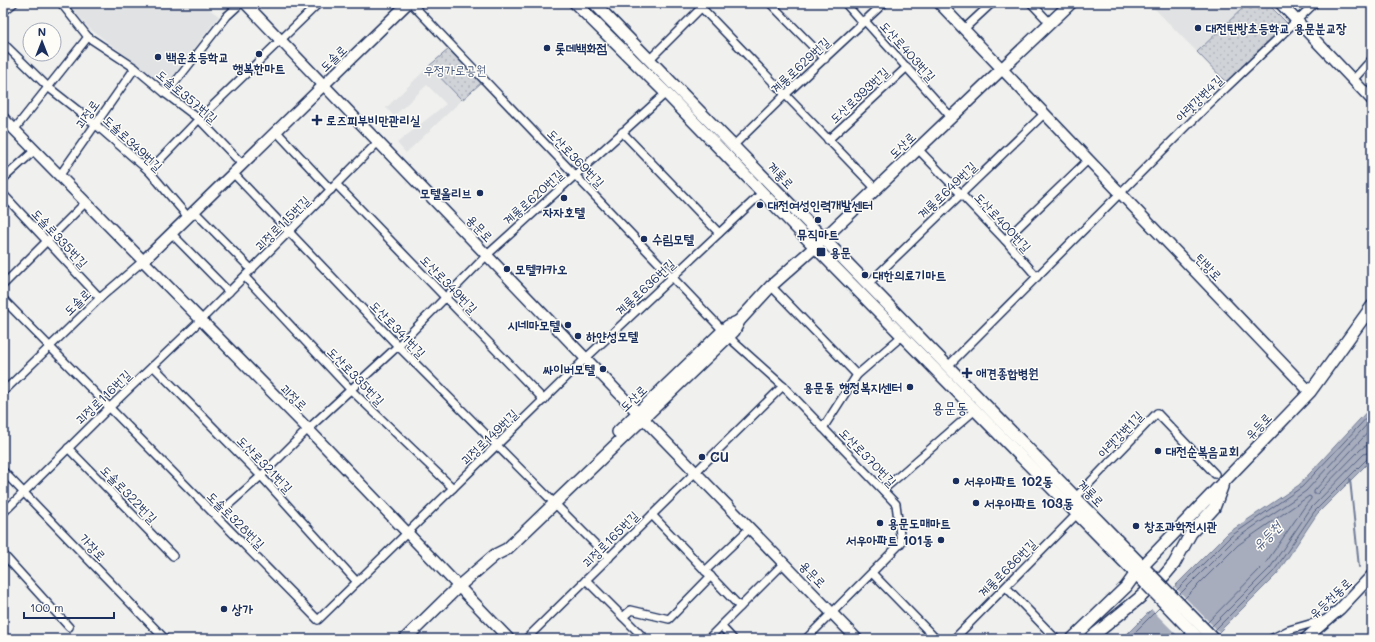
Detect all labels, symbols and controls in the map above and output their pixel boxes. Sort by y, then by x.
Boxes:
street label: 도산로403번길 [877,17,940,84]
place label: 대전탄방초등학교 용문분교장 [1205,19,1347,36]
north arrow [22,22,62,62]
marker: 대전탄방초등학교 용문분교장 [1193,23,1203,33]
text: N [38,24,46,39]
street label: 계룡로629번길 [766,33,833,96]
place label: 롯데백화점 [555,39,608,56]
street label: 도솔로 [315,41,350,75]
marker: 롯데백화점 [542,43,552,53]
place label: 백운초등학교 [166,48,229,65]
marker: 행복한마트 [254,49,264,59]
marker: 백운초등학교 [153,52,163,62]
place label: 행복한마트 [232,59,286,76]
park label: 우정가로공원 [424,61,486,78]
street label: 도산로393번길 [825,63,892,127]
street label: 도솔로357번길 [153,65,221,126]
street label: 아랫강변4길 [1171,71,1226,125]
street label: 괴정로 [71,96,103,131]
street label: 도솔로349번길 [100,111,167,175]
place label: 로즈피부비만관리실 [326,111,421,128]
marker: 로즈피부비만관리실 [311,114,323,126]
street label: 도산로369번길 [544,125,609,191]
street label: 도산로 [884,128,919,162]
street label: 계룡로 [764,157,798,192]
street label: 계룡로649번길 [914,157,980,222]
street label: 계룡로620번길 [499,165,566,228]
place label: 모텔올리브 [420,184,472,201]
marker: 모텔올리브 [475,188,485,198]
street label: 도산로400번길 [971,188,1035,255]
street label: 괴정로115번길 [250,191,313,254]
marker: 자자호텔 [559,193,569,203]
place label: 대전여성인력개발센터 [767,196,873,213]
marker: 대전여성인력개발센터 [755,200,765,210]
place label: 자자호텔 [542,203,585,220]
street label: 도솔로335번길 [29,204,92,271]
street label: 용문로 [463,210,497,245]
marker: 뮤직마트 [813,215,823,225]
place label: 뮤직마트 [797,225,839,242]
place label: 수림모텔 [652,230,694,247]
marker: 수림모텔 [639,234,649,244]
place label: 용문 [830,243,851,260]
marker: 용문 [815,246,827,258]
street label: 탄방로 [1192,249,1226,284]
street label: 도산로349번길 [417,251,482,317]
street label: 계룡로636번길 [611,255,678,319]
place label: 모텔카카오 [515,260,568,277]
marker: 모텔카카오 [502,264,512,274]
place label: 대한의료기마트 [872,266,947,283]
marker: 대한의료기마트 [860,270,870,280]
street label: 도솔로 [59,285,94,319]
street label: 도산로341번길 [367,296,430,361]
place label: 시네마모텔 [507,316,561,333]
marker: 시네마모텔 [563,320,573,330]
place label: 하얀성모텔 [586,327,639,344]
marker: 하얀성모텔 [573,331,583,341]
street label: 도산로335번길 [324,343,389,409]
place label: 싸이버모텔 [542,360,596,377]
marker: 싸이버모텔 [598,364,608,374]
place label: 애견종합병원 [976,364,1039,381]
street label: 괴정로116번길 [71,366,134,428]
marker: 애견종합병원 [961,367,973,379]
place label: 용문동 행정복지센터 [803,378,902,395]
street label: 괴정로 [277,380,311,414]
street label: 도산로 [615,381,650,415]
marker: 용문동 행정복지센터 [905,382,915,392]
district label: 용문동 [932,397,968,417]
street label: 괴정로149번길 [456,405,521,468]
street label: 아랫강변1길 [1093,407,1146,460]
street label: 유등로 [1241,408,1275,443]
street label: 도산로370번길 [836,424,901,490]
street label: 도산로321번길 [234,431,297,496]
place label: 대전순복음교회 [1165,442,1239,459]
marker: 대전순복음교회 [1153,446,1163,456]
place label: CU [710,448,729,465]
marker: CU [697,452,707,462]
street label: 도솔로322번길 [97,461,161,526]
place label: 서우아파트 102동 [964,472,1053,489]
street label: 계룡로 [1074,475,1108,510]
marker: 서우아파트 102동 [951,476,961,486]
street label: 도솔로328번길 [204,487,269,552]
place label: 서우아파트 103동 [984,494,1074,511]
marker: 서우아파트 103동 [971,498,981,508]
street label: 괴정로165번길 [578,507,642,571]
place label: 용문도매마트 [888,514,951,531]
water label: 유등천 [1248,516,1287,554]
place label: 창조과학전시관 [1144,517,1218,534]
marker: 용문도매마트 [875,518,885,528]
marker: 창조과학전시관 [1131,521,1141,531]
street label: 가장로 [76,529,110,564]
place label: 서우아파트 101동 [846,531,934,548]
marker: 서우아파트 101동 [936,535,946,545]
street label: 계룡로686번길 [974,535,1039,600]
street label: 용문로 [796,556,830,591]
street label: 유등천동로 [1305,574,1355,622]
scale bar [24,594,114,620]
text: 100 m [30,599,64,615]
place label: 상가 [231,600,253,617]
marker: 상가 [219,604,229,614]

